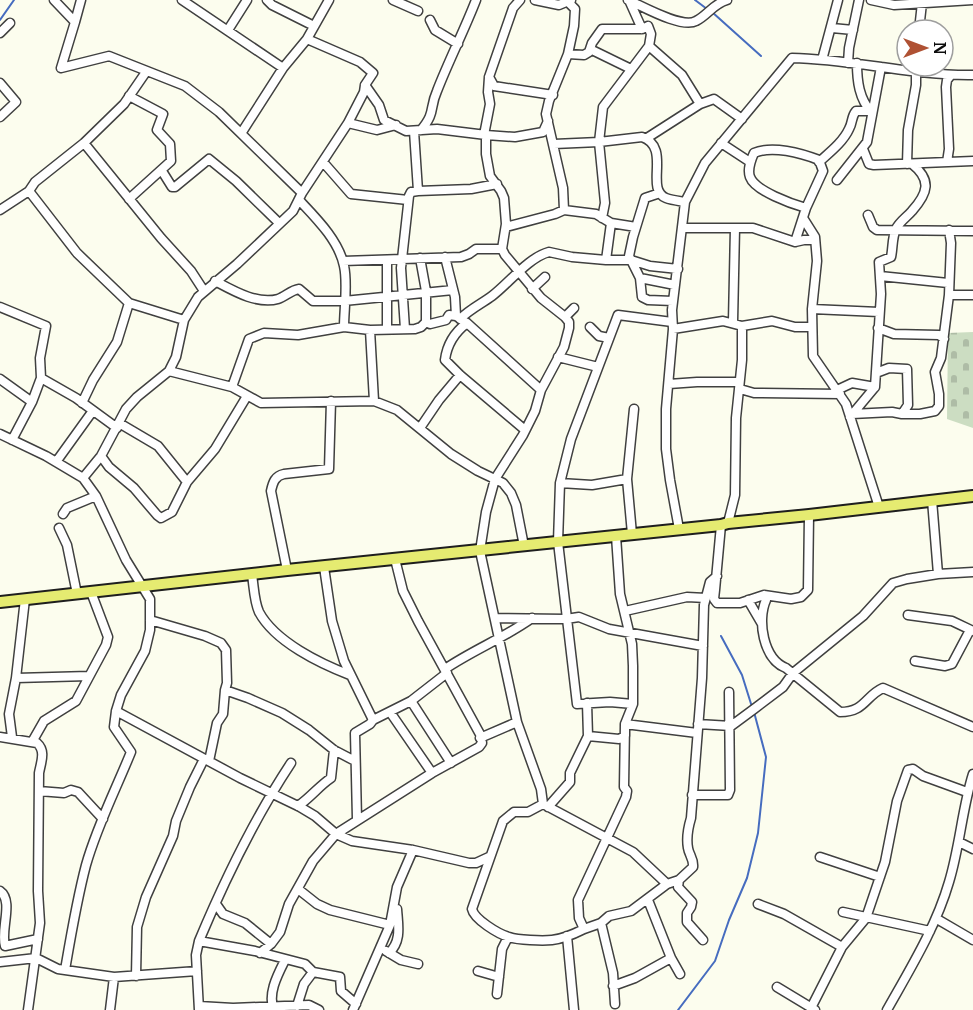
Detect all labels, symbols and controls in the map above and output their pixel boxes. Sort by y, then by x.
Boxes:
north arrow [895,18,955,78]
text: N [930,42,950,55]

